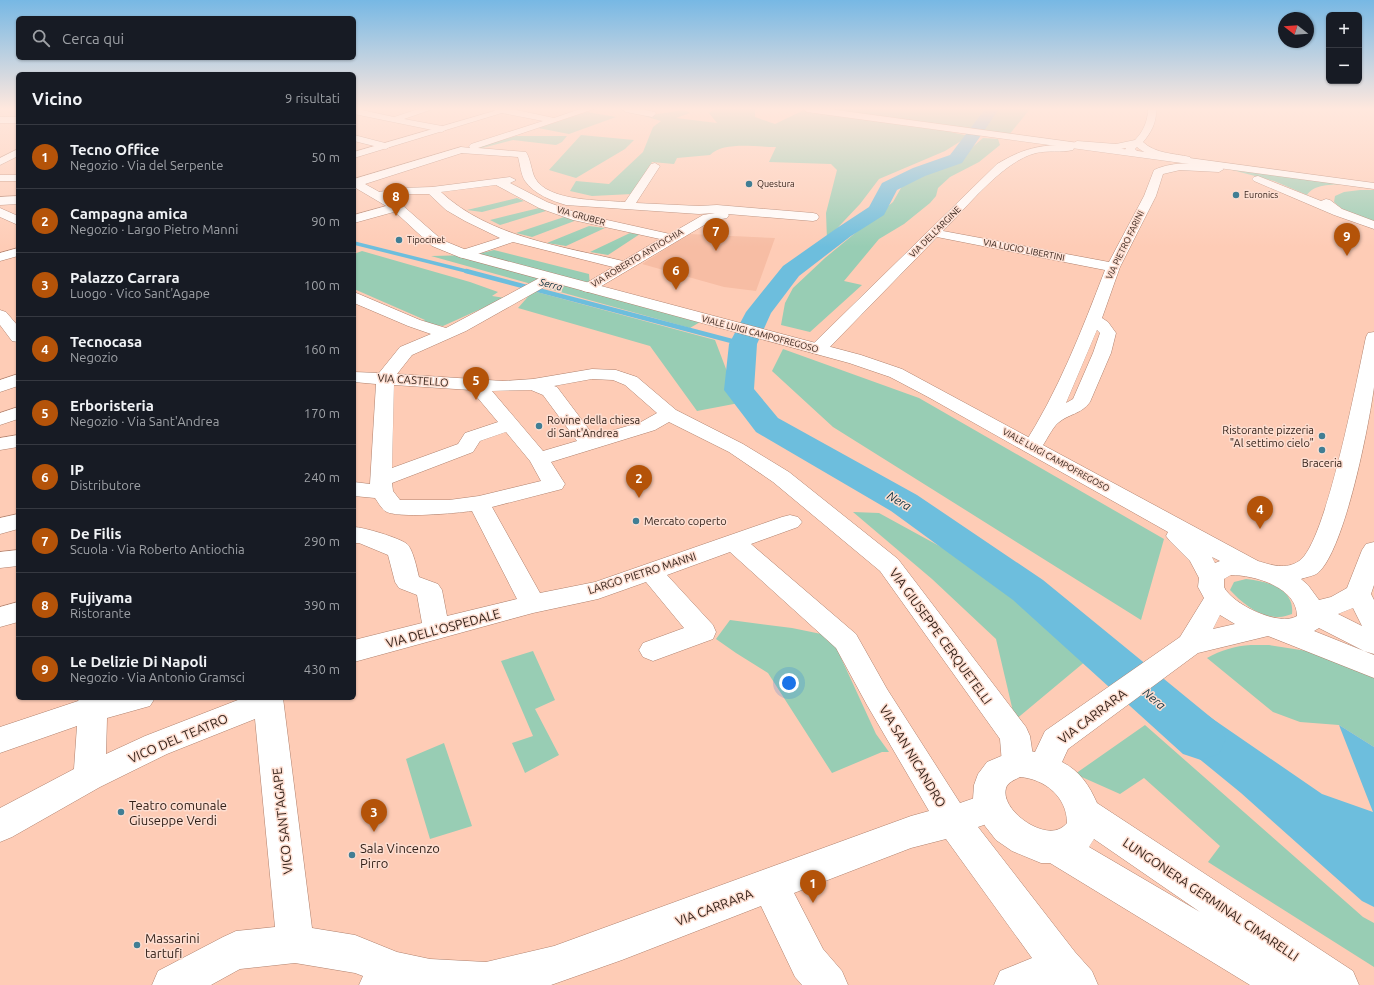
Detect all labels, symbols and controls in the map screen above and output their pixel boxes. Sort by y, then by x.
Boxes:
north arrow [1278,12,1314,48]
map controls [1326,12,1362,84]
button: + [1326,12,1362,48]
search box [16,16,356,60]
icon: search [30,27,52,49]
text: Cerca qui [62,30,124,47]
button: − [1326,48,1362,84]
text: Vicino [32,89,82,108]
text: 9 risultati [285,91,340,105]
text: Tecno Office [70,141,159,158]
text: 1 [41,150,49,164]
text: 50 m [311,150,340,164]
text: Negozio · Via del Serpente [70,158,223,172]
marker: Questura [744,179,754,189]
place label: Questura [757,179,795,189]
pin: 8 [383,183,409,216]
marker: Euronics [1231,190,1241,200]
place label: Euronics [1244,190,1278,200]
street label: VIA GRUBER [556,204,607,228]
street label: VIA DELL'ARGINE [907,204,963,260]
text: Campagna amica [70,205,188,222]
street label: VIA PIETRO FARINI [1104,209,1146,281]
text: 2 [41,214,49,228]
text: 90 m [311,214,340,228]
pin: 7 [703,218,729,251]
text: Negozio · Largo Pietro Manni [70,222,238,236]
pin: 9 [1334,223,1360,256]
street label: VIA ROBERTO ANTIOCHIA [589,227,685,289]
marker: Tipocinet [394,235,404,245]
place label: Tipocinet [407,235,445,245]
street label: VIA LUCIO LIBERTINI [982,237,1066,263]
pin: 6 [663,257,689,290]
text: Palazzo Carrara [70,269,180,286]
water label: Serra [537,276,564,293]
text: 3 [41,278,49,292]
text: 100 m [304,278,340,292]
text: Luogo · Vico Sant'Agape [70,286,210,300]
street label: VIALE LUIGI CAMPOFREGOSO [700,314,820,354]
text: Tecnocasa [70,333,142,350]
text: 4 [41,342,49,356]
text: 160 m [304,342,340,356]
text: Negozio [70,350,118,364]
pin: 5 [463,367,489,400]
street label: VIA CASTELLO [377,372,449,388]
text: Erboristeria [70,397,154,414]
text: 5 [41,406,49,420]
text: 170 m [304,406,340,420]
text: Negozio · Via Sant'Andrea [70,414,219,428]
place label: Rovine della chiesa di Sant'Andrea [547,414,640,439]
marker: Rovine della chiesa di Sant'Andrea [534,421,544,431]
place label: Ristorante pizzeria "Al settimo cielo" [1222,424,1314,449]
street label: VIALE LUIGI CAMPOFREGOSO [1001,426,1111,494]
marker: Ristorante pizzeria "Al settimo cielo" [1317,431,1327,441]
marker: Braceria [1317,445,1327,455]
place label: Braceria [1302,457,1342,469]
text: IP [70,461,84,478]
pin: 2 [626,465,652,498]
text: 6 [41,470,49,484]
text: 240 m [304,470,340,484]
text: Distributore [70,478,141,492]
water label: Nera [885,488,914,513]
pin: 4 [1247,496,1273,529]
place label: Mercato coperto [644,515,727,527]
marker: Mercato coperto [631,516,641,526]
text: De Filis [70,525,122,542]
text: 7 [41,534,49,548]
text: 290 m [304,534,340,548]
text: Scuola · Via Roberto Antiochia [70,542,245,556]
street label: LARGO PIETRO MANNI [586,550,698,596]
street label: VIA GIUSEPPE CERQUETELLI [886,565,995,707]
text: Fujiyama [70,589,132,606]
text: 8 [41,598,49,612]
text: 390 m [304,598,340,612]
text: Ristorante [70,606,131,620]
street label: VIA DELL'OSPEDALE [384,606,502,650]
text: Le Delizie Di Napoli [70,653,207,670]
text: 9 [41,662,49,676]
text: 430 m [304,662,340,676]
text: Negozio · Via Antonio Gramsci [70,670,245,684]
your location [779,673,799,693]
water label: Nera [1141,685,1169,712]
street label: VIA CARRARA [1055,686,1129,746]
street label: VIA SAN NICANDRO [877,702,949,810]
street label: VICO DEL TEATRO [126,711,230,765]
street label: VICO SANT'AGAPE [269,767,295,875]
place label: Teatro comunale Giuseppe Verdi [129,798,227,827]
pin: 3 [361,799,387,832]
marker: Teatro comunale Giuseppe Verdi [116,807,126,817]
street label: LUNGONERA GERMINAL CIMARELLI [1121,835,1301,963]
place label: Sala Vincenzo Pirro [360,841,440,870]
marker: Sala Vincenzo Pirro [347,850,357,860]
pin: 1 [800,870,826,903]
street label: VIA CARRARA [673,886,755,928]
place label: Massarini tartufi [145,931,200,960]
marker: Massarini tartufi [132,940,142,950]

